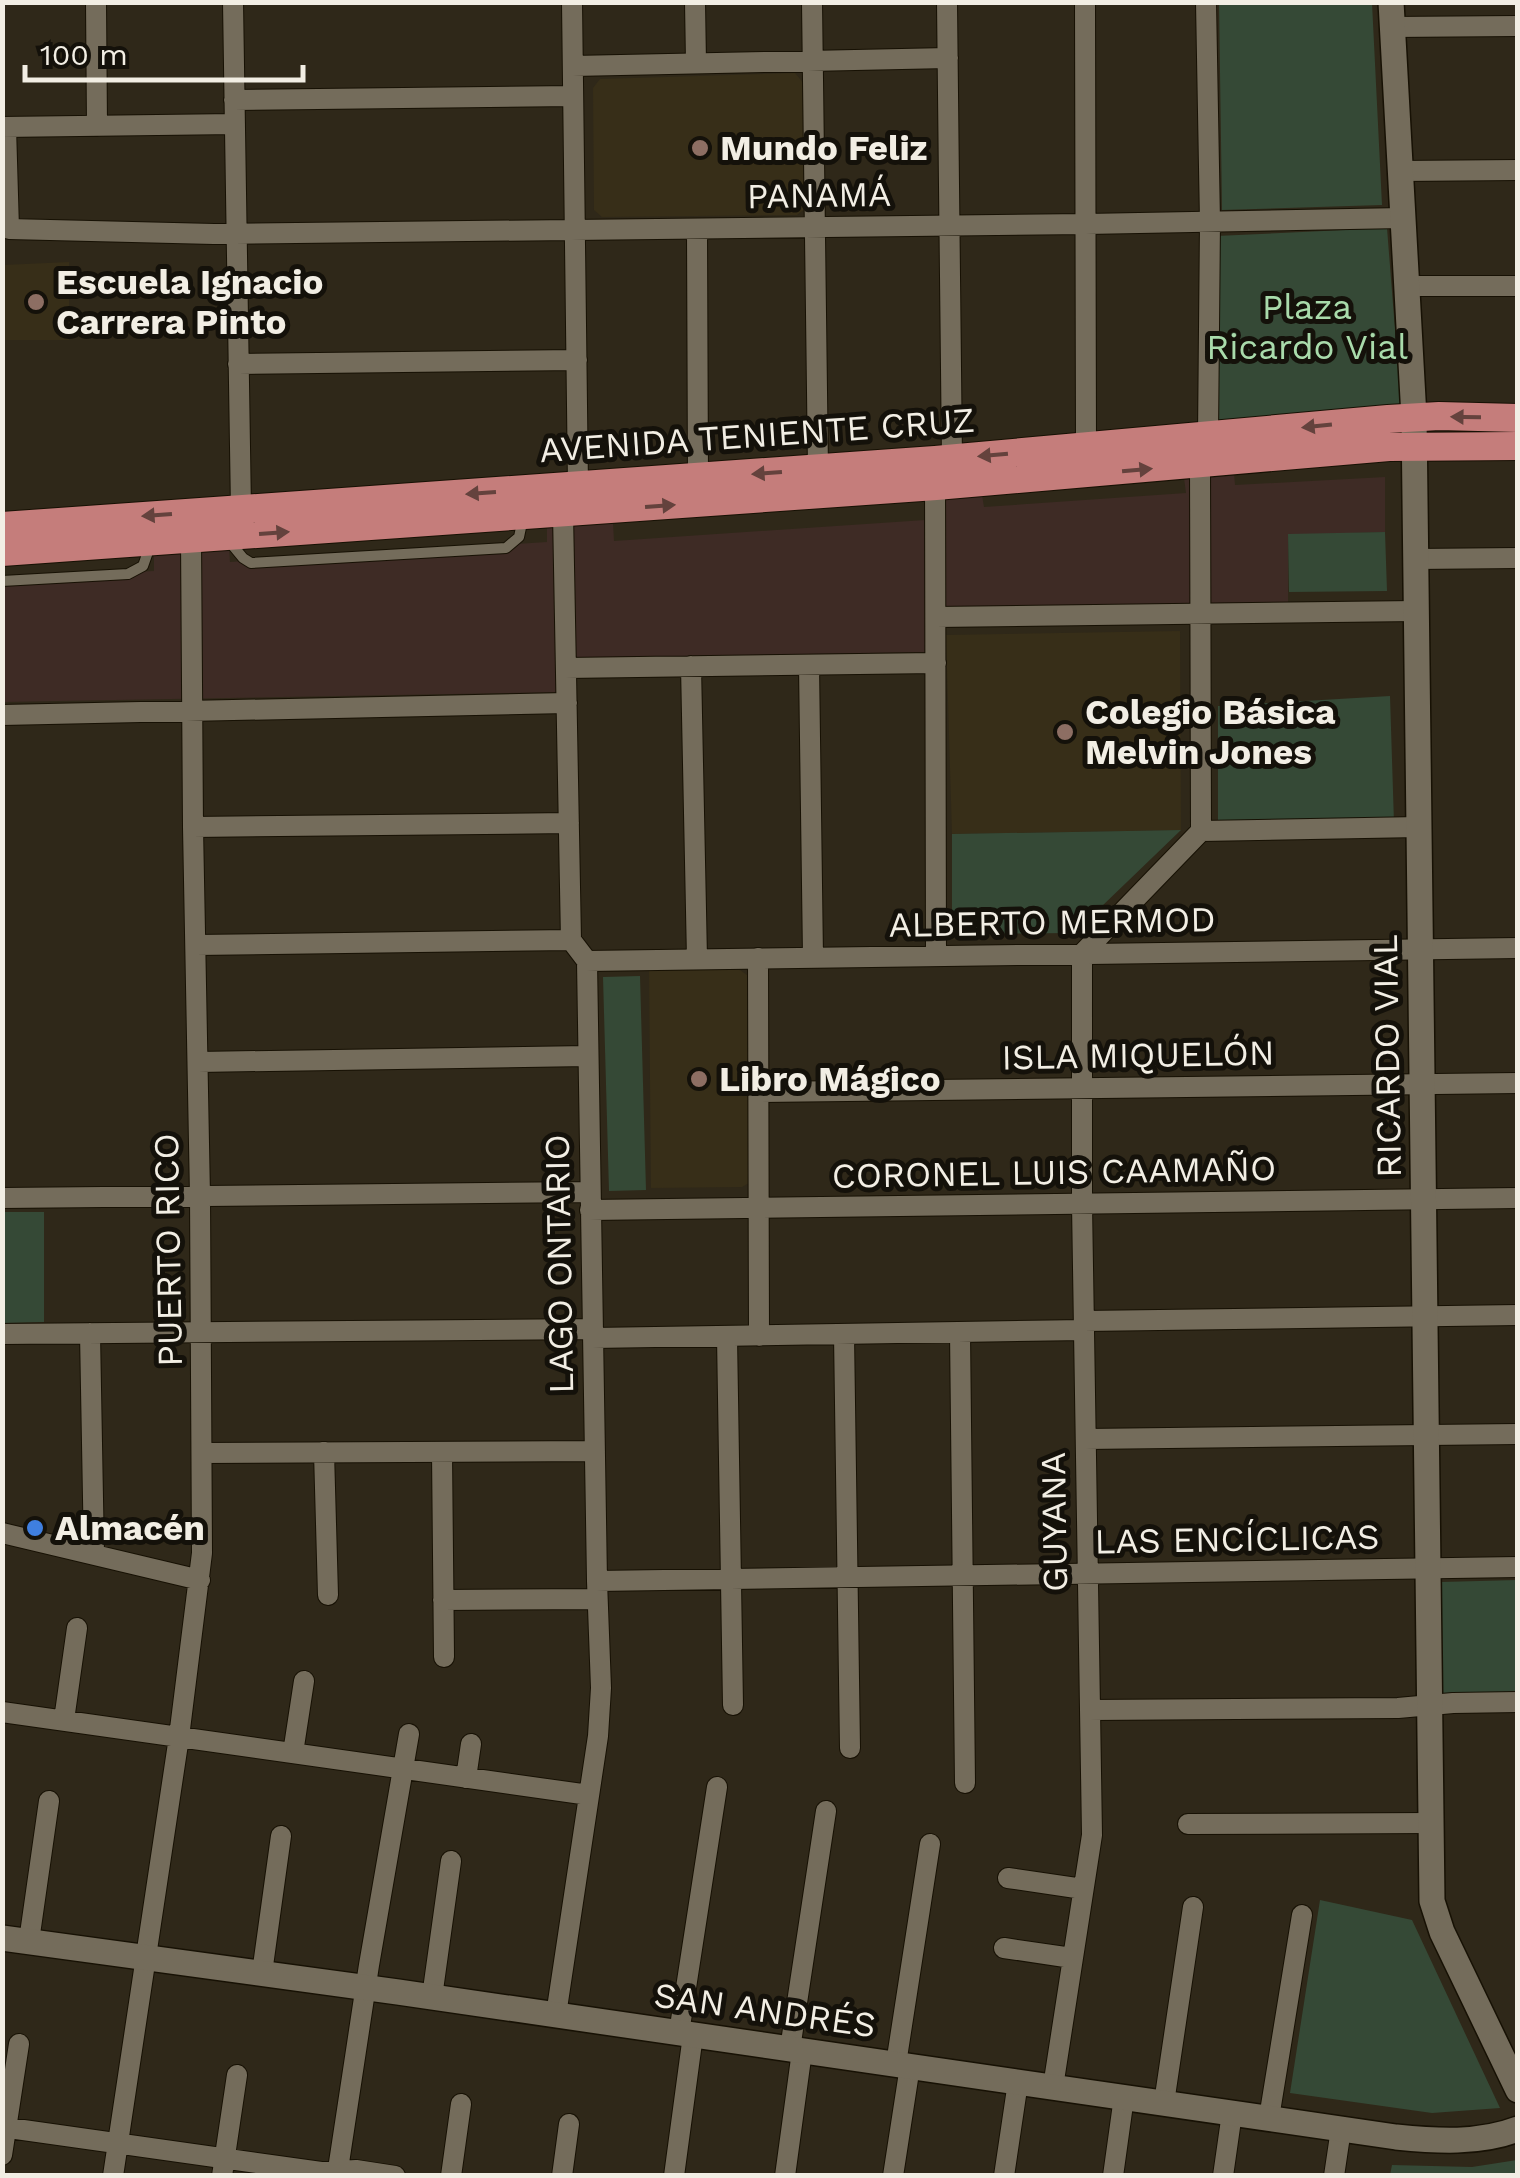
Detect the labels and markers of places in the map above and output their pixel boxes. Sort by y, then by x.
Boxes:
place label: Mundo Feliz [720,127,928,169]
marker: Mundo Feliz [689,137,711,159]
place label: Escuela Ignacio Carrera Pinto [56,261,324,343]
marker: Escuela Ignacio Carrera Pinto [25,291,47,313]
place label: Colegio Básica Melvin Jones [1085,691,1336,773]
marker: Colegio Básica Melvin Jones [1054,721,1076,743]
place label: Libro Mágico [719,1058,941,1100]
marker: Libro Mágico [688,1068,710,1090]
place label: Almacén [55,1507,205,1549]
marker: Almacén [24,1517,46,1539]

